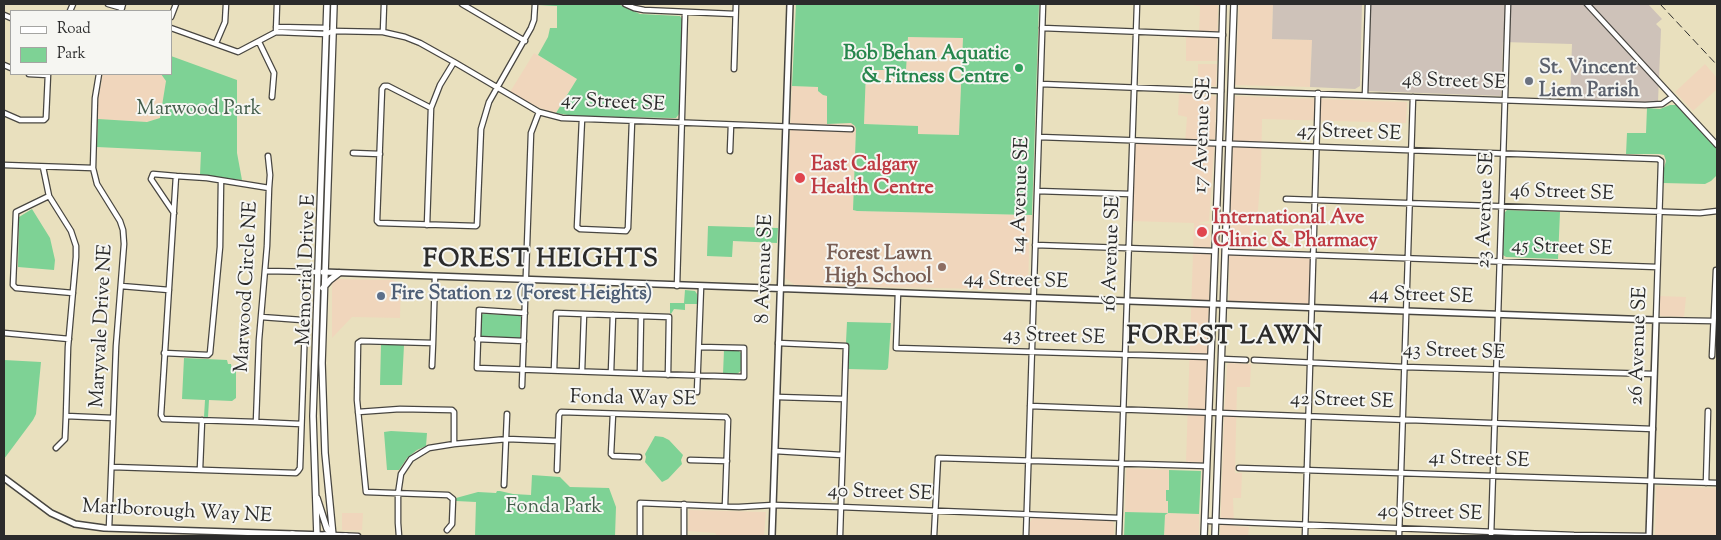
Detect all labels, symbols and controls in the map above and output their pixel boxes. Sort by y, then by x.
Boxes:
legend [10,10,172,75]
text: Road [57,19,91,40]
text: Park [57,44,86,65]
place label: Bob Behan Aquatic & Fitness Centre [843,44,1009,91]
place label: St. Vincent Liem Parish [1539,58,1639,105]
marker: Bob Behan Aquatic & Fitness Centre [1013,62,1025,74]
street label: 48 Street SE [1401,69,1507,97]
marker: St. Vincent Liem Parish [1523,75,1535,87]
street label: 17 Avenue SE [1190,77,1218,193]
street label: 47 Street SE [560,89,666,119]
park label: Marwood Park [137,99,261,123]
street label: 47 Street SE [1296,120,1402,148]
street label: 14 Avenue SE [1008,137,1036,253]
street label: 23 Avenue SE [1473,151,1501,269]
place label: East Calgary Health Centre [811,155,934,202]
marker: East Calgary Health Centre [793,171,807,185]
street label: 46 Street SE [1510,180,1614,208]
street label: Memorial Drive E [293,194,323,346]
street label: 16 Avenue SE [1099,196,1127,312]
street label: Marwood Circle NE [232,201,264,373]
place label: International Ave Clinic & Pharmacy [1213,208,1378,255]
street label: 8 Avenue SE [752,214,780,324]
marker: International Ave Clinic & Pharmacy [1195,225,1209,239]
street label: 45 Street SE [1511,235,1613,263]
street label: Maryvale Drive NE [87,244,119,408]
place label: Forest Lawn High School [825,244,932,291]
district label: FOREST HEIGHTS [421,247,661,277]
marker: Forest Lawn High School [936,261,948,273]
street label: 44 Street SE [963,268,1069,296]
street label: 44 Street SE [1368,283,1474,311]
place label: Fire Station 12 (Forest Heights) [391,284,652,308]
street label: 26 Avenue SE [1626,286,1654,406]
marker: Fire Station 12 (Forest Heights) [375,290,387,302]
street label: 43 Street SE [1002,324,1106,352]
district label: FOREST LAWN [1125,324,1325,354]
street label: 43 Street SE [1402,339,1506,367]
street label: Fonda Way SE [570,387,696,413]
street label: 42 Street SE [1290,388,1394,416]
street label: 41 Street SE [1428,447,1530,475]
street label: 40 Street SE [827,480,933,508]
street label: Marlborough Way NE [81,496,273,530]
park label: Fonda Park [506,497,602,521]
street label: 40 Street SE [1377,500,1483,528]

